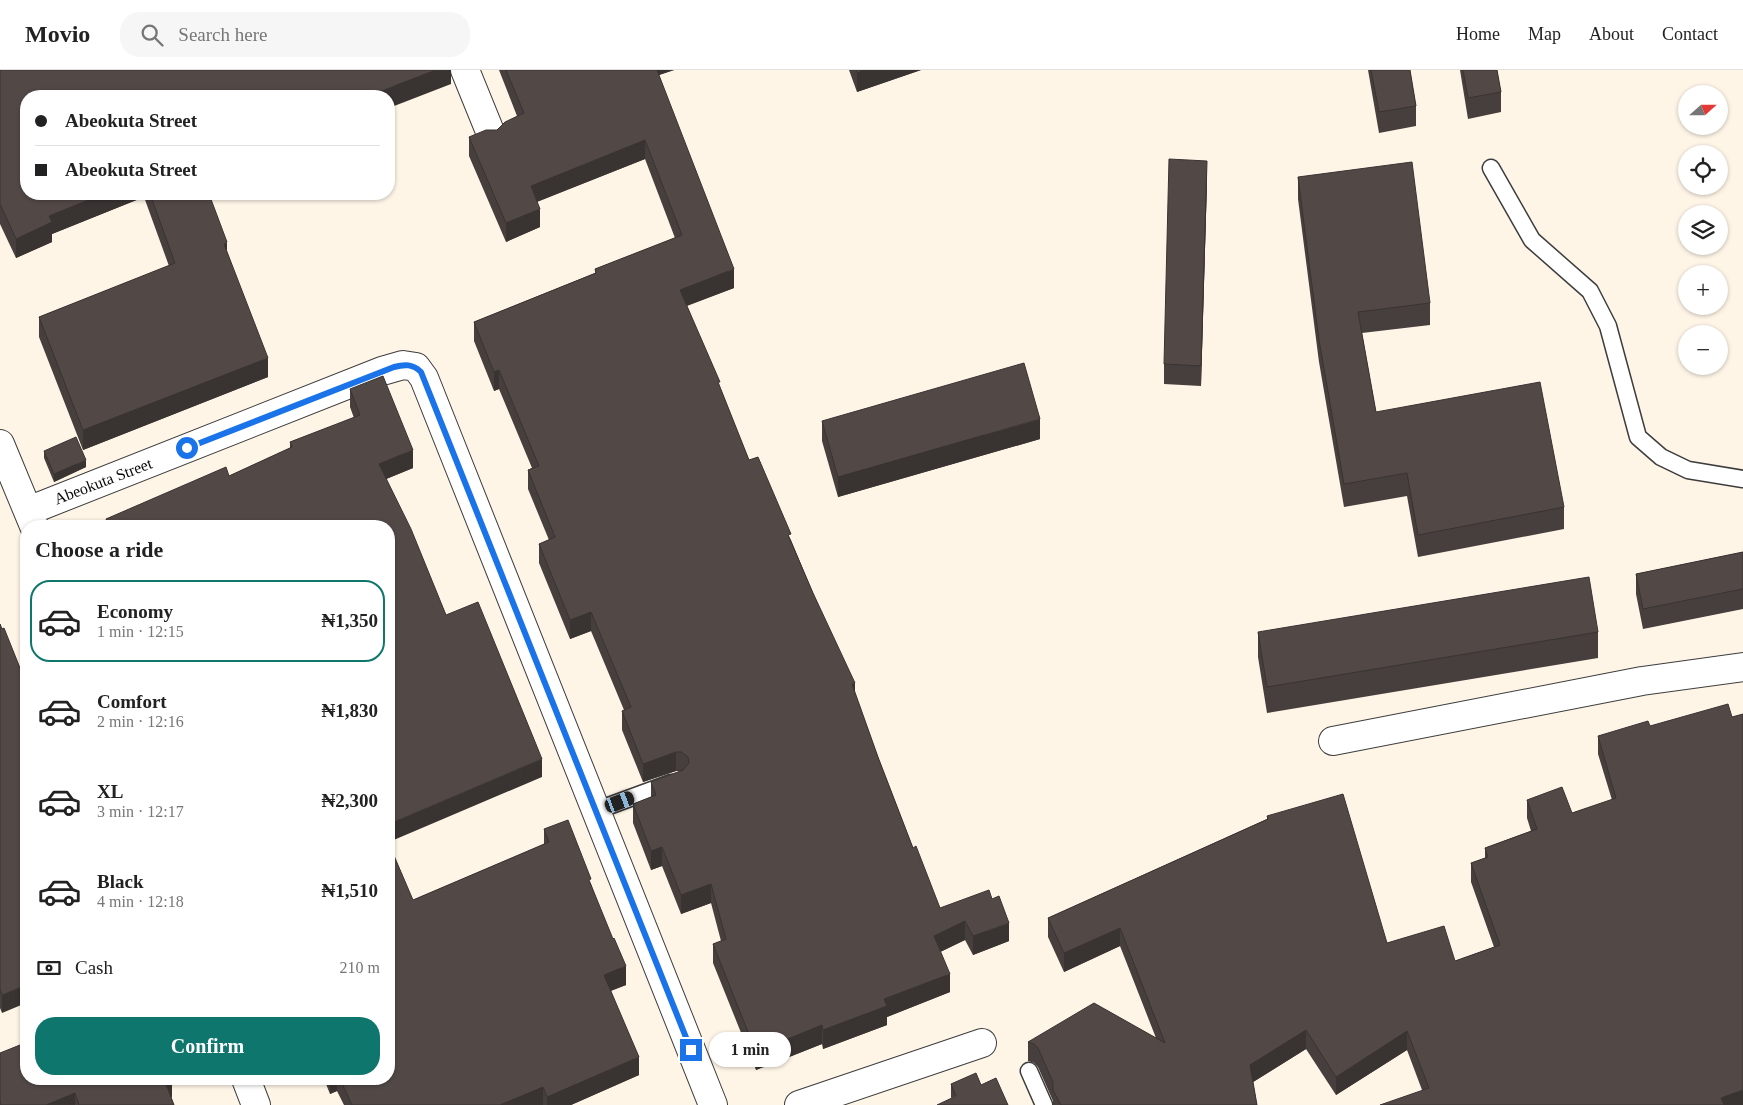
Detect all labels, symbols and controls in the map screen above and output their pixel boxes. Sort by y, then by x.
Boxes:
search box [120,12,470,57]
text: Movio [25,21,90,47]
icon: search [138,21,166,49]
text: Search here [178,24,267,45]
text: Home [1456,24,1500,44]
text: Map [1528,24,1561,44]
text: About [1589,24,1634,44]
text: Contact [1662,24,1718,44]
north arrow [1678,85,1728,135]
map controls [1678,85,1728,375]
text: Abeokuta Street [65,110,197,131]
button: locate [1678,145,1728,195]
text: Abeokuta Street [65,159,197,180]
button: layers [1678,205,1728,255]
button: + [1678,265,1728,315]
button: − [1678,325,1728,375]
route start [176,437,198,459]
street label: Abeokuta Street [52,454,155,507]
text: Choose a ride [35,537,163,562]
icon: car [37,599,82,644]
text: Economy [97,601,173,622]
text: ₦1,350 [322,610,378,631]
text: 1 min · 12:15 [97,623,184,640]
icon: car [37,689,82,734]
text: Comfort [97,691,167,712]
text: ₦1,830 [322,700,378,721]
text: 2 min · 12:16 [97,713,184,730]
icon: car [37,779,82,824]
text: XL [97,781,123,802]
text: ₦2,300 [322,790,378,811]
car [603,790,636,814]
text: 3 min · 12:17 [97,803,184,820]
icon: car [37,869,82,914]
text: Black [97,871,143,892]
text: ₦1,510 [322,880,378,901]
text: 4 min · 12:18 [97,893,184,910]
icon: cash [35,954,63,982]
text: Cash [75,957,113,978]
text: 210 m [340,959,380,976]
button: Confirm [35,1017,380,1075]
callout: 1 min [708,1032,791,1068]
route end [680,1039,702,1061]
text: 1 min [731,1041,769,1058]

